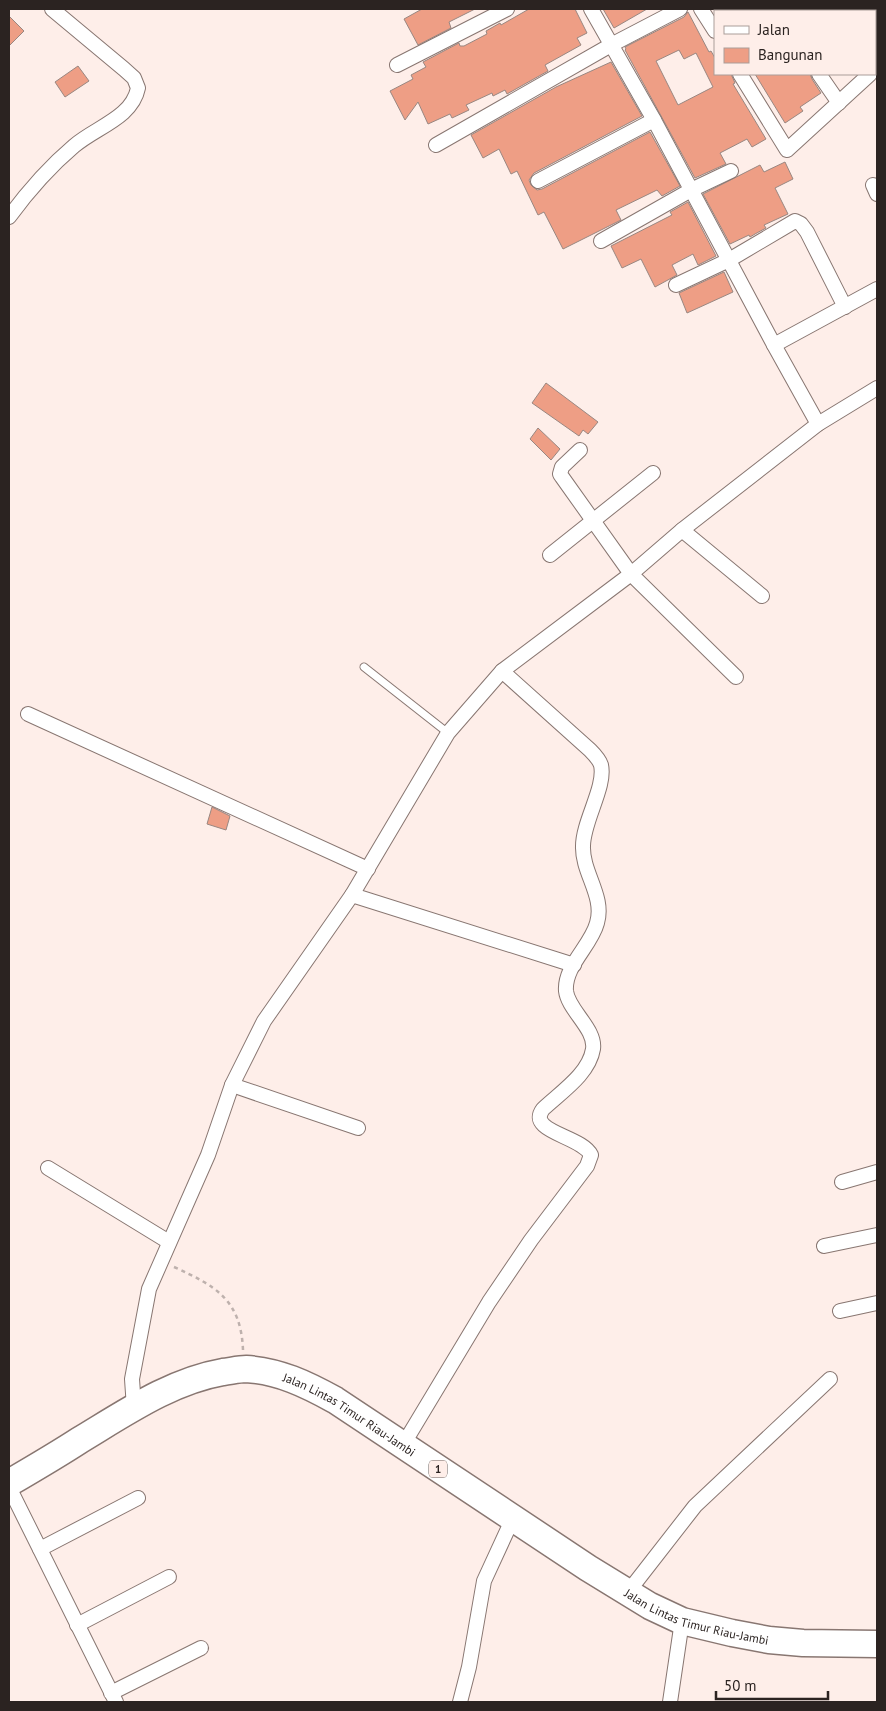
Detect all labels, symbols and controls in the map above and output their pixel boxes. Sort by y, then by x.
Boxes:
legend [714,10,876,75]
text: Jalan [757,20,790,39]
text: Bangunan [758,45,822,64]
street label: Jalan Lintas Timur Riau-Jambi [280,1369,419,1459]
road number: 1 [429,1460,447,1478]
street label: Jalan Lintas Timur Riau-Jambi [621,1584,770,1647]
scale bar [716,1668,828,1700]
text: 50 m [724,1676,757,1695]

